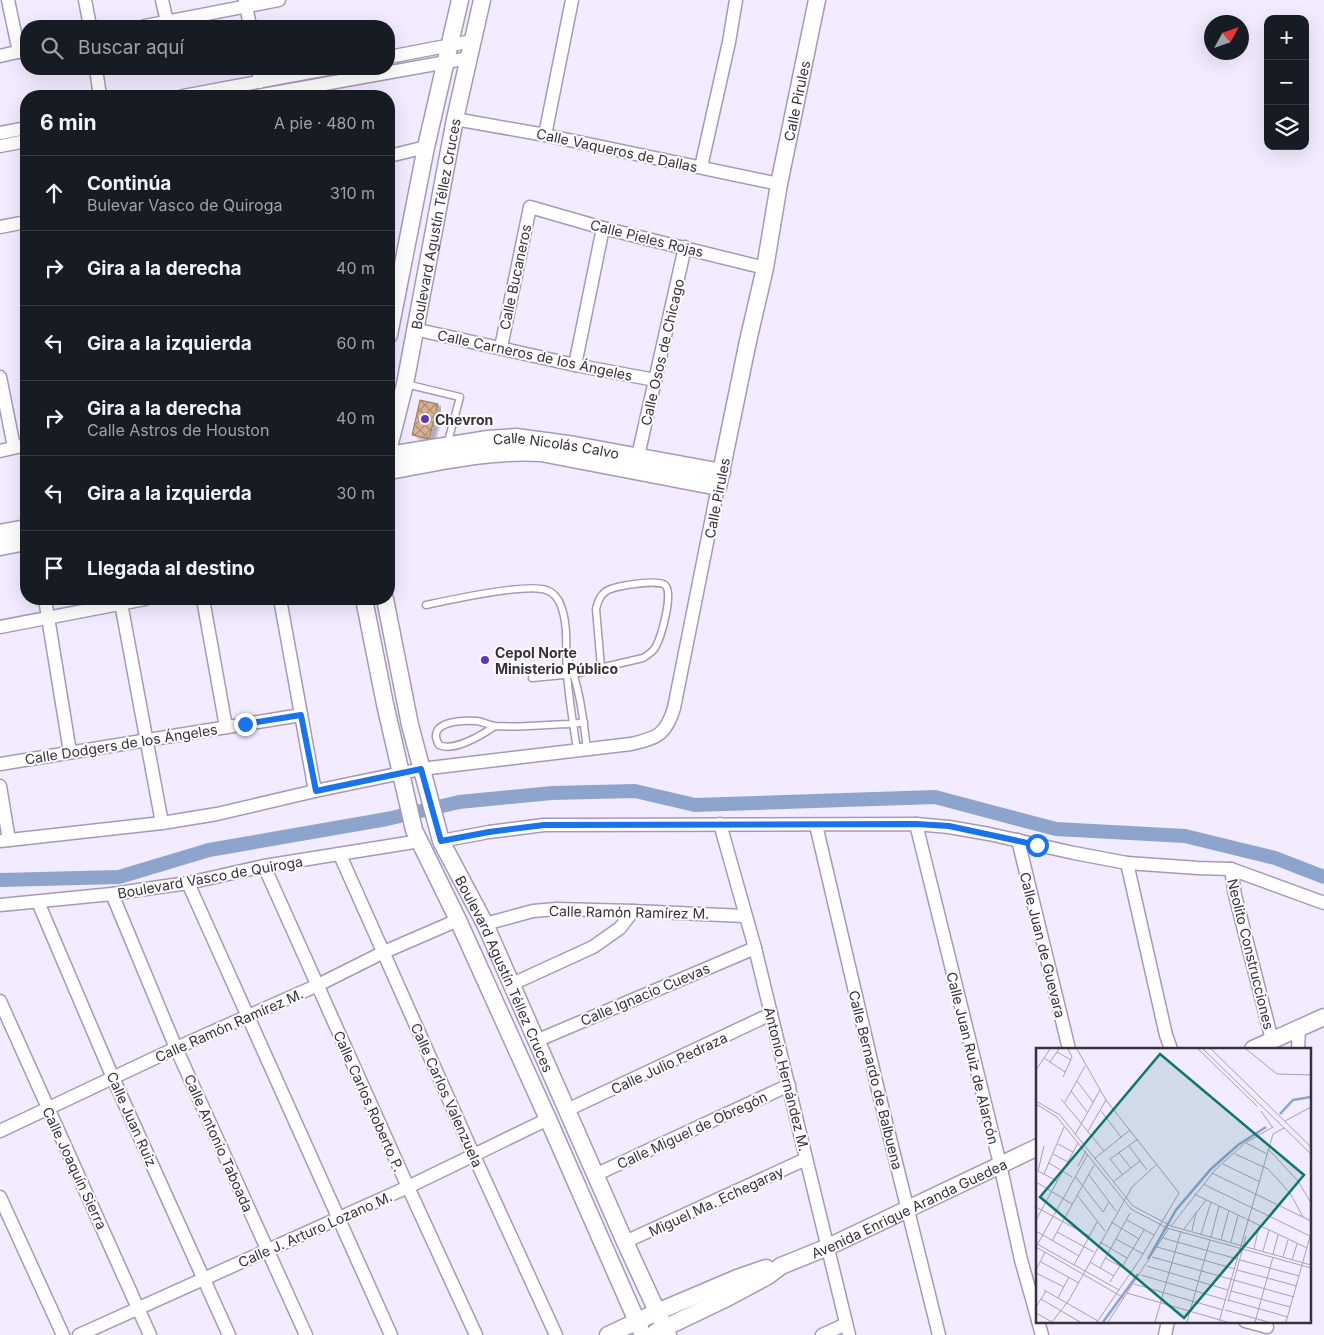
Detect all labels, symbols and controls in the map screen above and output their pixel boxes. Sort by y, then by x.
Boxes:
north arrow [1204,15,1249,60]
map controls [1264,15,1309,150]
button: + [1264,15,1309,60]
search box [20,20,395,75]
icon: search [38,34,66,62]
text: Buscar aquí [78,36,184,59]
street label: Calle Pirules [780,59,813,142]
button: − [1264,60,1309,105]
button: layers [1264,105,1309,150]
text: 6 min [40,110,97,135]
text: A pie · 480 m [274,113,375,133]
street label: Boulevard Agustín Téllez Cruces [407,117,463,331]
street label: Calle Vaqueros de Dallas [535,125,699,175]
text: Continúa [87,172,171,195]
icon: ahead [40,179,68,207]
text: 310 m [330,183,375,203]
text: Bulevar Vasco de Quiroga [87,195,282,215]
street label: Calle Pieles Rojas [589,216,705,260]
street label: Calle Bucaneros [495,223,535,331]
icon: right [40,254,68,282]
text: Gira a la derecha [87,257,242,280]
text: 40 m [336,258,375,278]
street label: Calle Osos de Chicago [637,277,687,427]
street label: Calle Carneros de los Ángeles [436,326,634,384]
icon: left [40,329,68,357]
text: Gira a la izquierda [87,332,252,355]
text: 60 m [336,333,375,353]
text: Gira a la derecha [87,397,242,420]
icon: right [40,404,68,432]
text: 40 m [336,408,375,428]
place label: Chevron [435,411,493,428]
marker: Chevron [419,413,431,425]
text: Calle Astros de Houston [87,420,269,440]
street label: Calle Nicolás Calvo [492,428,621,461]
street label: Calle Pirules [701,456,733,540]
icon: left [40,479,68,507]
text: Gira a la izquierda [87,482,252,505]
text: 30 m [337,483,375,503]
icon: arrive [40,554,68,582]
text: Llegada al destino [87,557,255,580]
place label: Cepol Norte Ministerio Público [495,644,618,677]
marker: Cepol Norte Ministerio Público [479,654,491,666]
route end [234,713,257,736]
street label: Calle Dodgers de los Ángeles [23,720,219,768]
route start [1026,834,1049,857]
street label: Boulevard Vasco de Quiroga [116,852,304,902]
street label: Calle Juan de Guevara [1017,870,1069,1020]
street label: Boulevard Agustín Téllez Cruces [452,873,558,1075]
street label: Neolito Construcciones [1224,877,1278,1031]
street label: Calle Ramón Ramírez M. [549,902,709,922]
street label: Calle Ignacio Cuevas [578,959,712,1029]
street label: Calle Juan Ruiz de Alarcón [943,970,1003,1146]
street label: Calle Ramón Ramírez M. [152,985,306,1065]
street label: Calle Bernardo de Balbuena [845,989,907,1171]
street label: Antonio Hernández M. [761,1005,813,1153]
street label: Calle Carlos Valenzuela [408,1020,486,1170]
street label: Calle Carlos Roberto P. [330,1028,408,1174]
street label: Calle Julio Pedraza [608,1029,730,1097]
inset map [1036,1048,1312,1322]
street label: Calle Juan Ruiz [104,1069,160,1169]
street label: Calle Antonio Taboada [181,1071,257,1215]
street label: Calle Miguel de Obregón [614,1088,770,1172]
street label: Calle Joaquín Sierra [39,1104,111,1232]
street label: Avenida Enrique Aranda Guedea [809,1155,1009,1261]
street label: Miguel Ma. Echegaray [646,1162,786,1240]
street label: Calle J. Arturo Lozano M. [235,1187,395,1271]

